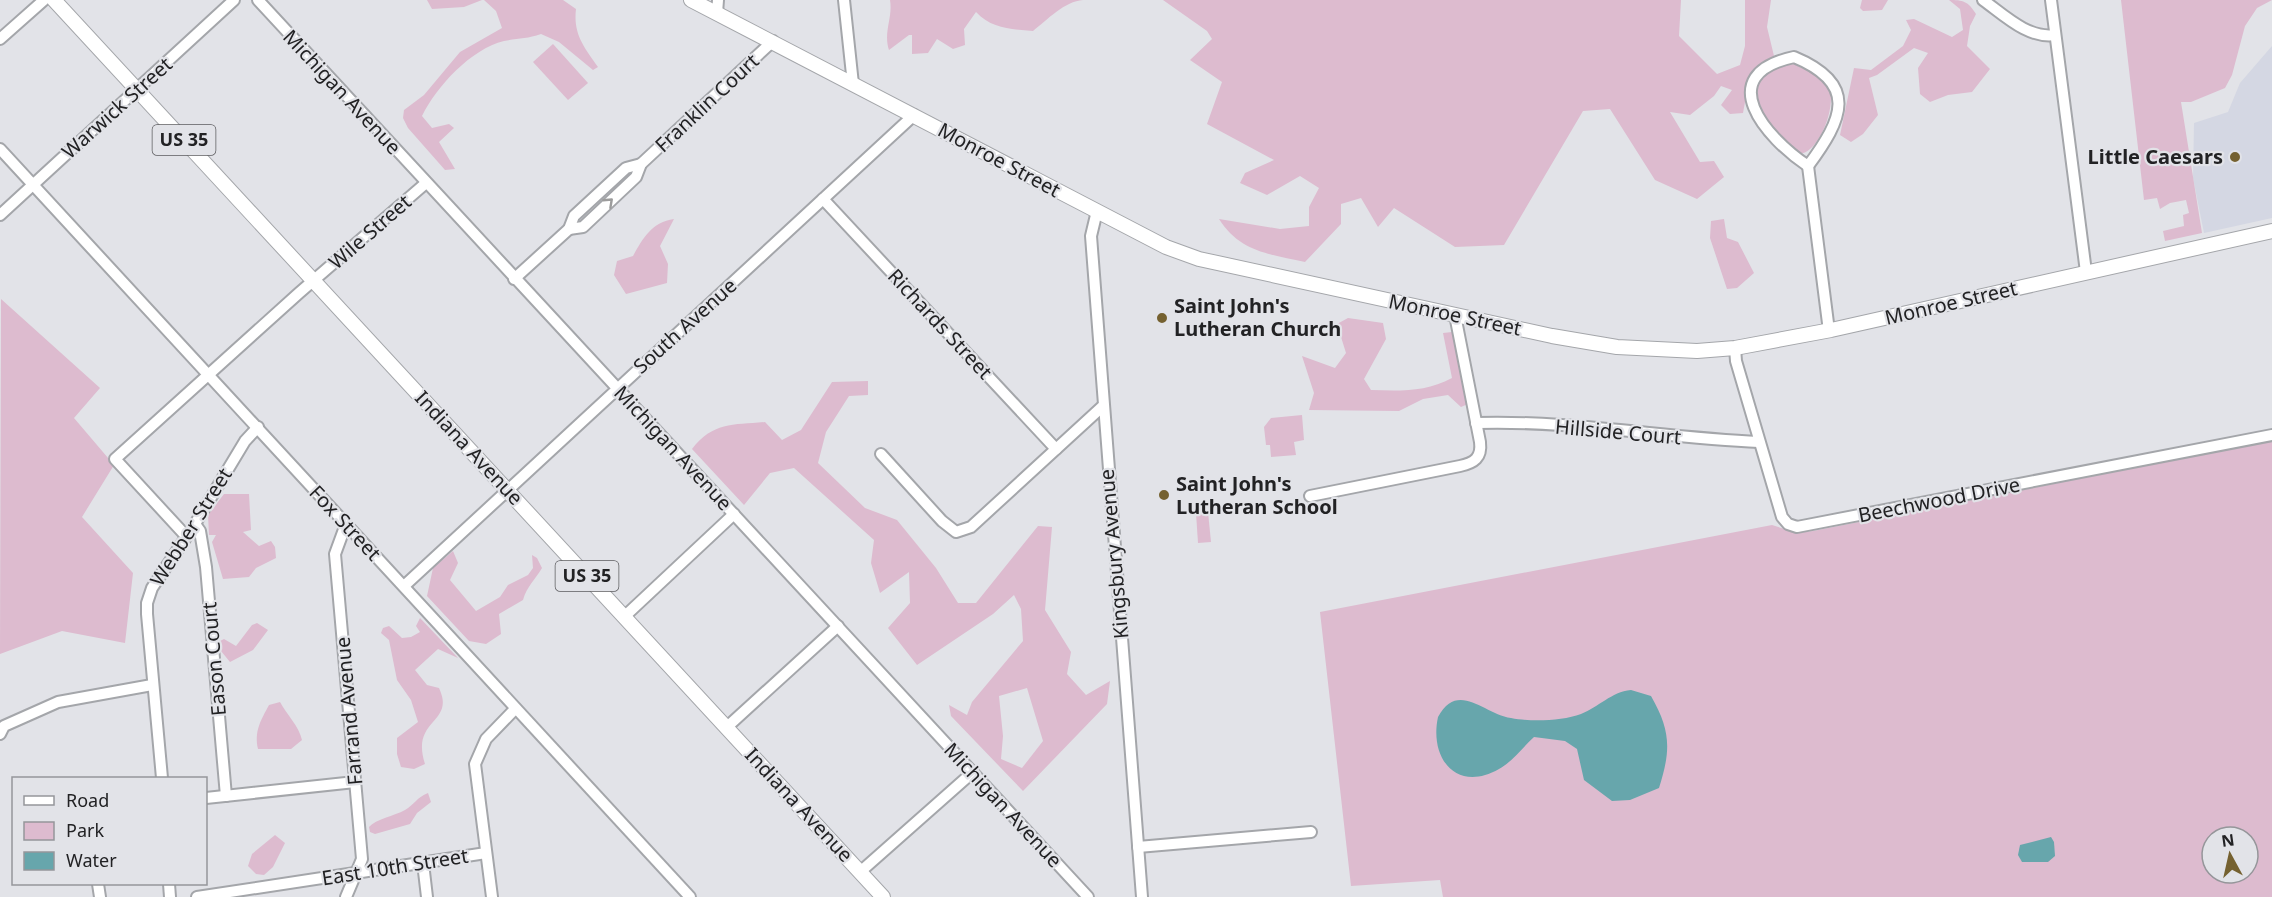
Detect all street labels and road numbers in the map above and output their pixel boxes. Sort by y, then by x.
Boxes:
street label: Michigan Avenue [277,23,407,160]
street label: Franklin Court [649,47,764,158]
street label: Warwick Street [56,51,178,164]
street label: Monroe Street [933,116,1065,203]
road number: US 35 [152,125,216,155]
street label: Wile Street [323,188,417,275]
street label: Richards Street [882,263,999,385]
street label: South Avenue [627,272,742,379]
street label: Monroe Street [1882,274,2020,331]
street label: Monroe Street [1386,287,1524,342]
street label: Michigan Avenue [608,379,738,516]
street label: Indiana Avenue [409,385,529,511]
street label: Hillside Court [1554,413,1682,450]
street label: Webber Street [143,462,238,591]
street label: Kingsbury Avenue [1093,468,1134,640]
street label: Beechwood Drive [1856,471,2022,528]
street label: Fox Street [304,479,387,566]
road number: US 35 [556,561,618,591]
street label: Eason Court [195,601,232,717]
street label: Farrand Avenue [329,636,368,786]
street label: Michigan Avenue [938,736,1068,873]
street label: Indiana Avenue [739,742,859,868]
street label: East 10th Street [320,842,470,891]

